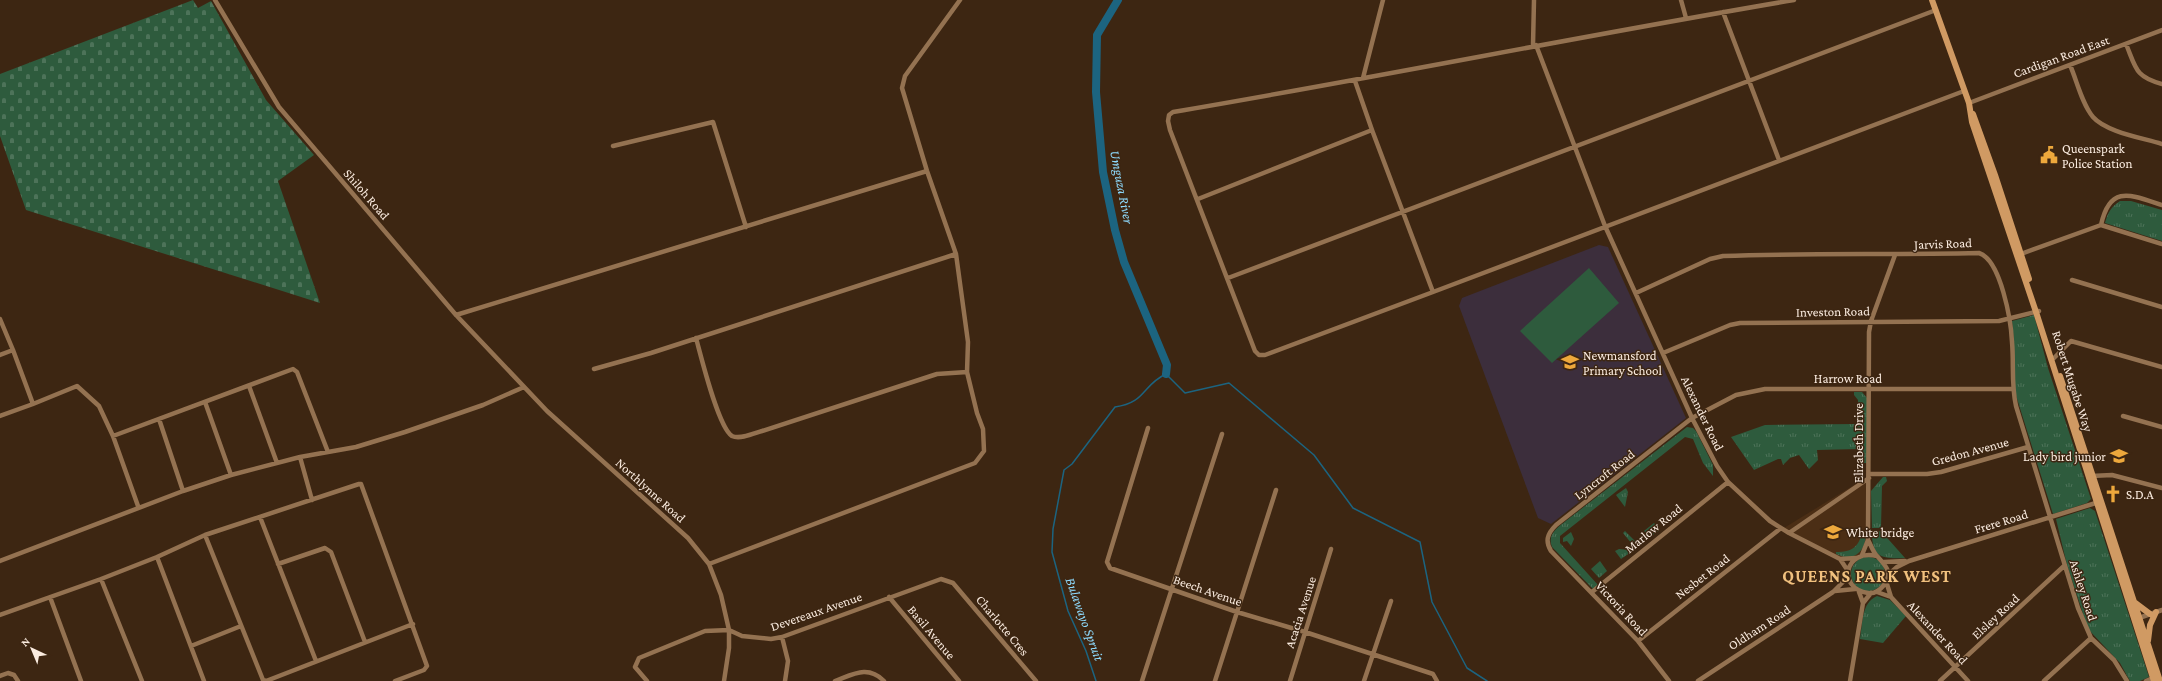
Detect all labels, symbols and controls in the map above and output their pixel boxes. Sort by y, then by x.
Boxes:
street label: Cardigan Road East [2011,32,2112,81]
place label: Queenspark Police Station [2062,141,2133,171]
public building icon: Queenspark Police Station [2039,145,2059,165]
water label: Umguza River [1107,149,1137,226]
street label: Shiloh Road [341,166,393,223]
street label: Jarvis Road [1913,235,1972,252]
street label: Investon Road [1796,303,1870,320]
street label: Robert Mugabe Way [2049,329,2096,435]
place label: Newmansford Primary School [1583,348,1662,378]
school or university icon: Newmansford Primary School [1560,352,1580,372]
street label: Harrow Road [1814,371,1882,386]
street label: Alexander Road [1678,373,1727,453]
street label: Elizabeth Drive [1851,403,1866,483]
street label: Gredon Avenue [1930,434,2011,469]
street label: Lyncroft Road [1571,446,1638,503]
school or university icon: Lady bird junior [2109,446,2129,466]
place label: Lady bird junior [2023,449,2106,465]
street label: Northlynne Road [613,455,689,526]
church icon: S.D.A [2103,484,2123,504]
place label: S.D.A [2126,487,2154,502]
street label: Marlow Road [1622,501,1685,556]
street label: Frere Road [1973,506,2030,537]
school or university icon: White bridge [1823,522,1843,542]
place label: White bridge [1846,525,1914,540]
street label: Nesbet Road [1672,550,1733,602]
street label: Ashley Road [2067,558,2100,623]
district label: QUEENS PARK WEST [1782,567,1952,586]
street label: Beech Avenue [1172,572,1244,609]
street label: Acacia Avenue [1282,574,1319,650]
water label: Bulawayo Spruit [1062,575,1108,664]
street label: Victoria Road [1592,578,1651,639]
street label: Devereaux Avenue [768,589,864,634]
street label: Elsley Road [1968,590,2022,642]
street label: Charlotte Cres [973,592,1032,659]
street label: Alexander Road [1904,597,1971,667]
street label: Basil Avenue [905,602,959,663]
street label: Oldham Road [1725,602,1793,653]
north arrow [12,629,52,669]
text: N [18,635,32,649]

